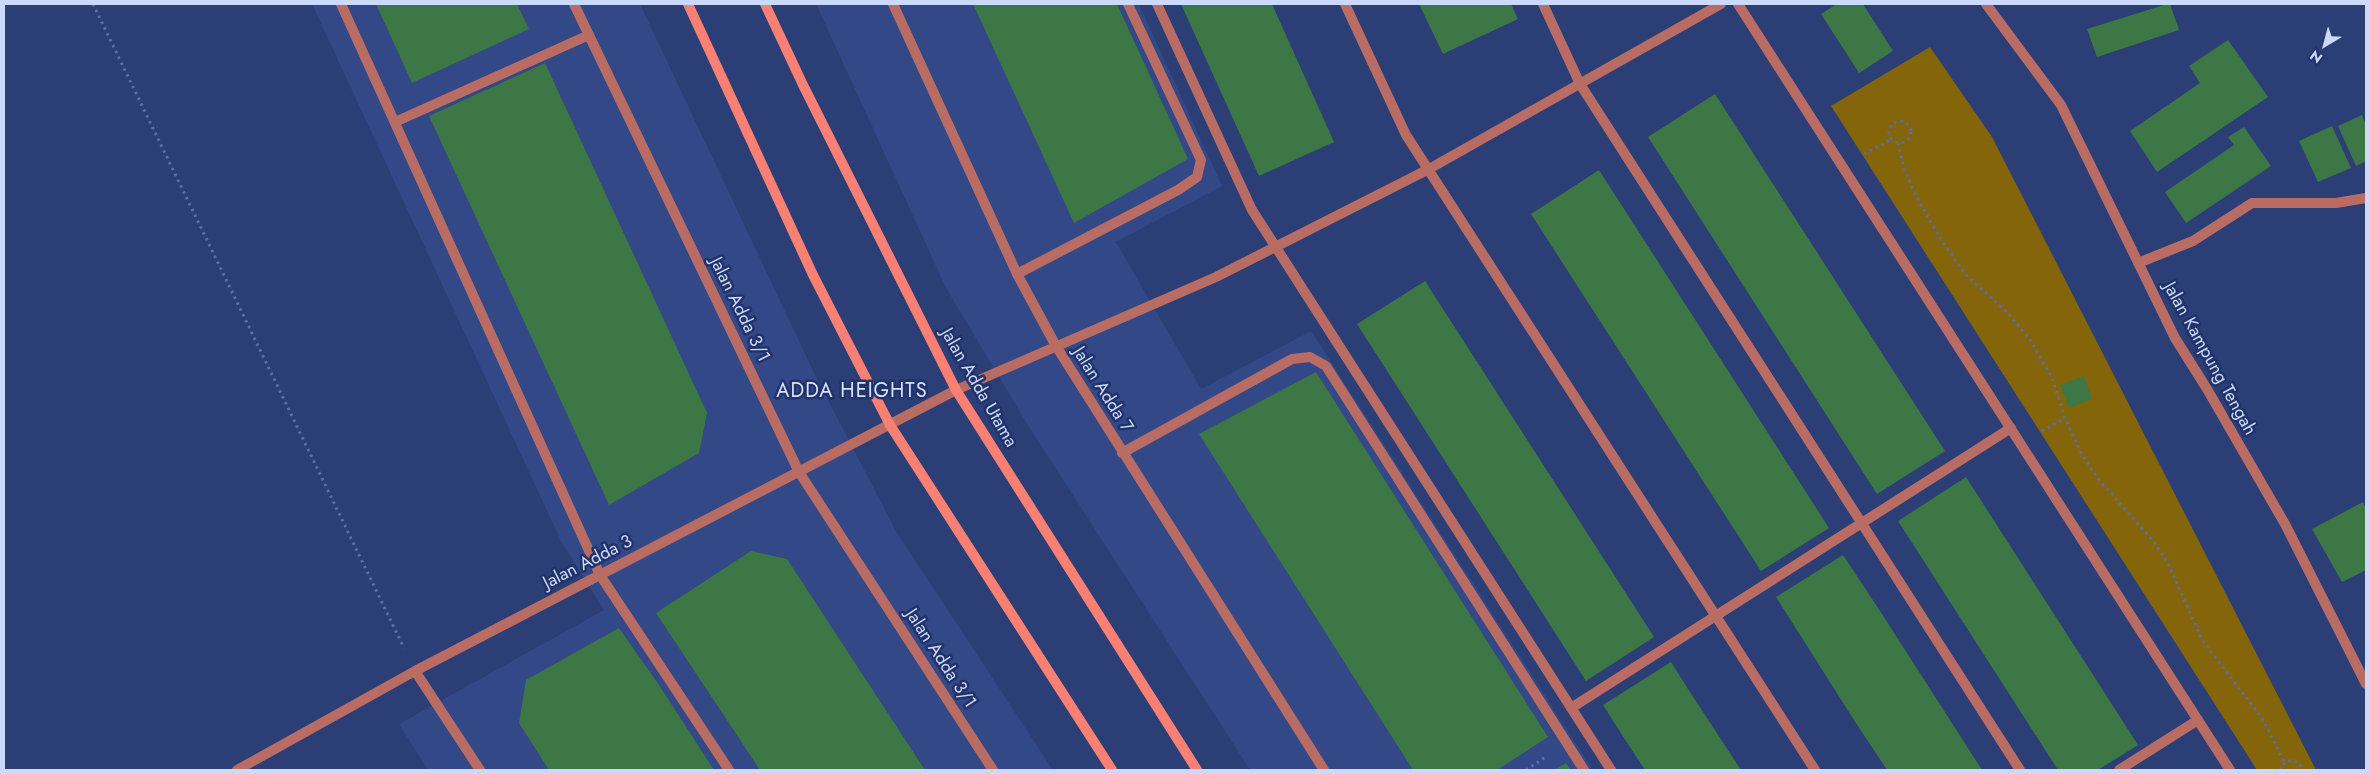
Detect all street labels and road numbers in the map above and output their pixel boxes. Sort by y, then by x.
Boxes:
street label: Jalan Adda 3/1 [704,254,774,366]
street label: Jalan Kampung Tengah [2158,279,2260,439]
street label: Jalan Adda Utama [935,325,1021,451]
street label: Jalan Adda 7 [1067,343,1137,437]
street label: Jalan Adda 3 [540,531,636,595]
street label: Jalan Adda 3/1 [900,605,980,713]

